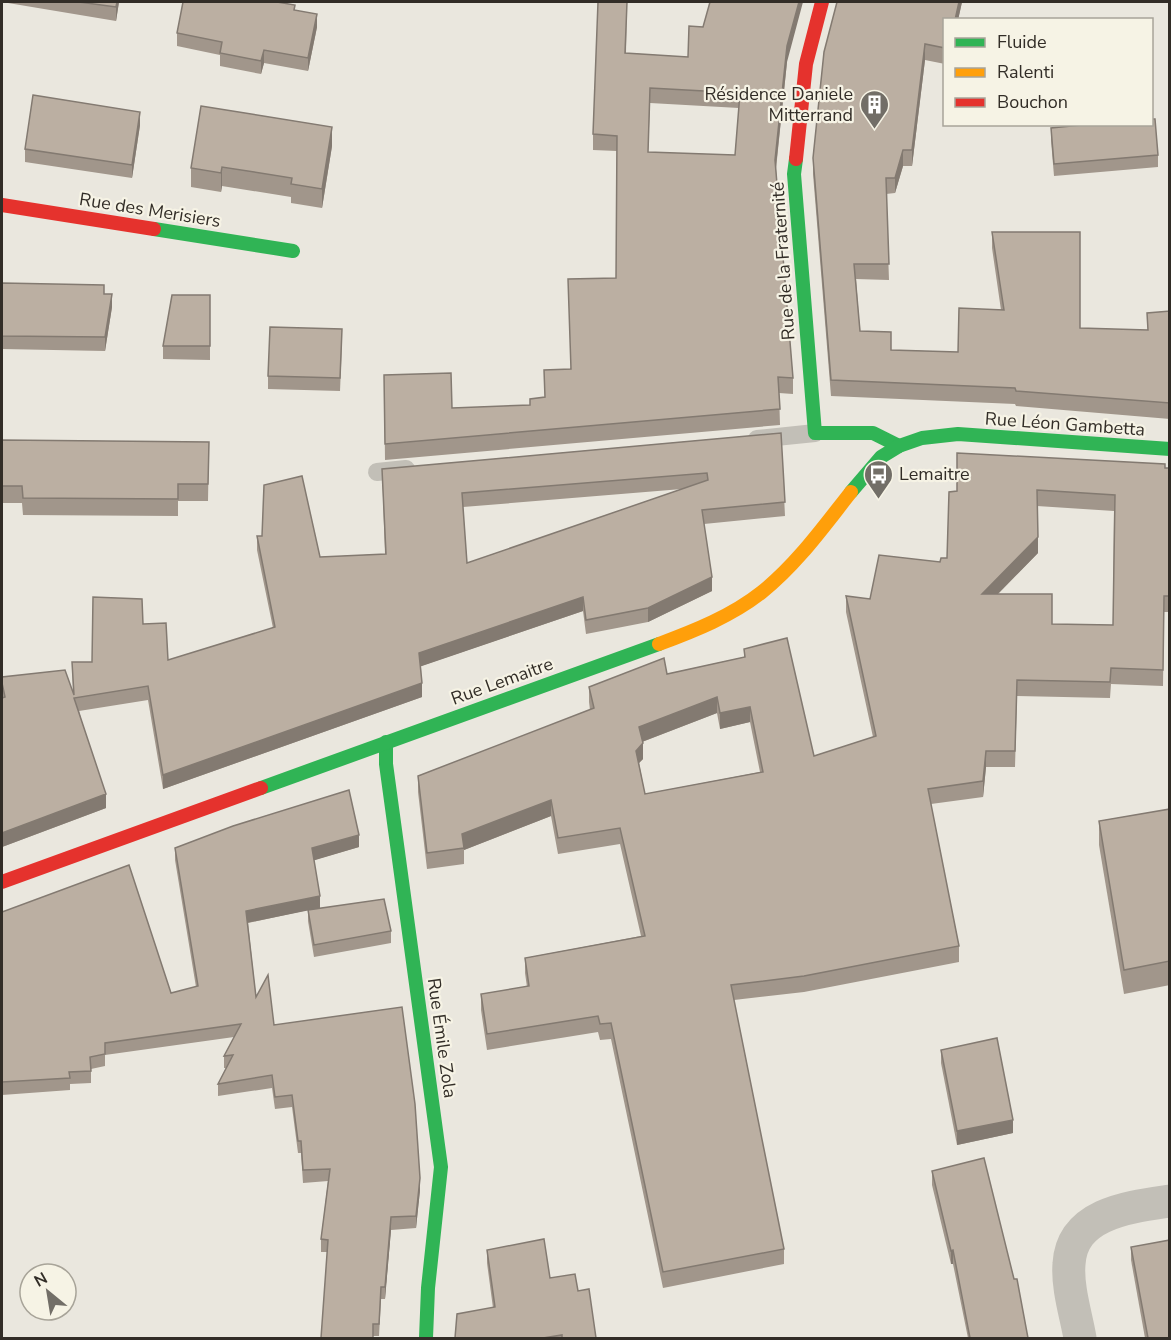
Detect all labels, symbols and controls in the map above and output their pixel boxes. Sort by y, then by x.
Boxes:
legend [943,18,1153,126]
text: Fluide [997,30,1047,54]
text: Ralenti [997,60,1054,84]
place label: Résidence Daniele Mitterrand [704,82,853,127]
building icon: Résidence Daniele Mitterrand [858,88,890,130]
text: Bouchon [997,90,1068,114]
street label: Rue de la Fraternité [765,181,801,341]
street label: Rue des Merisiers [78,187,222,233]
street label: Rue Léon Gambetta [984,406,1146,442]
bus stop icon: Lemaitre [862,458,894,500]
place label: Lemaitre [899,462,970,486]
street label: Rue Lemaitre [448,651,556,711]
street label: Rue Émile Zola [422,976,462,1100]
north arrow [18,1262,78,1322]
text: N [30,1267,52,1292]

